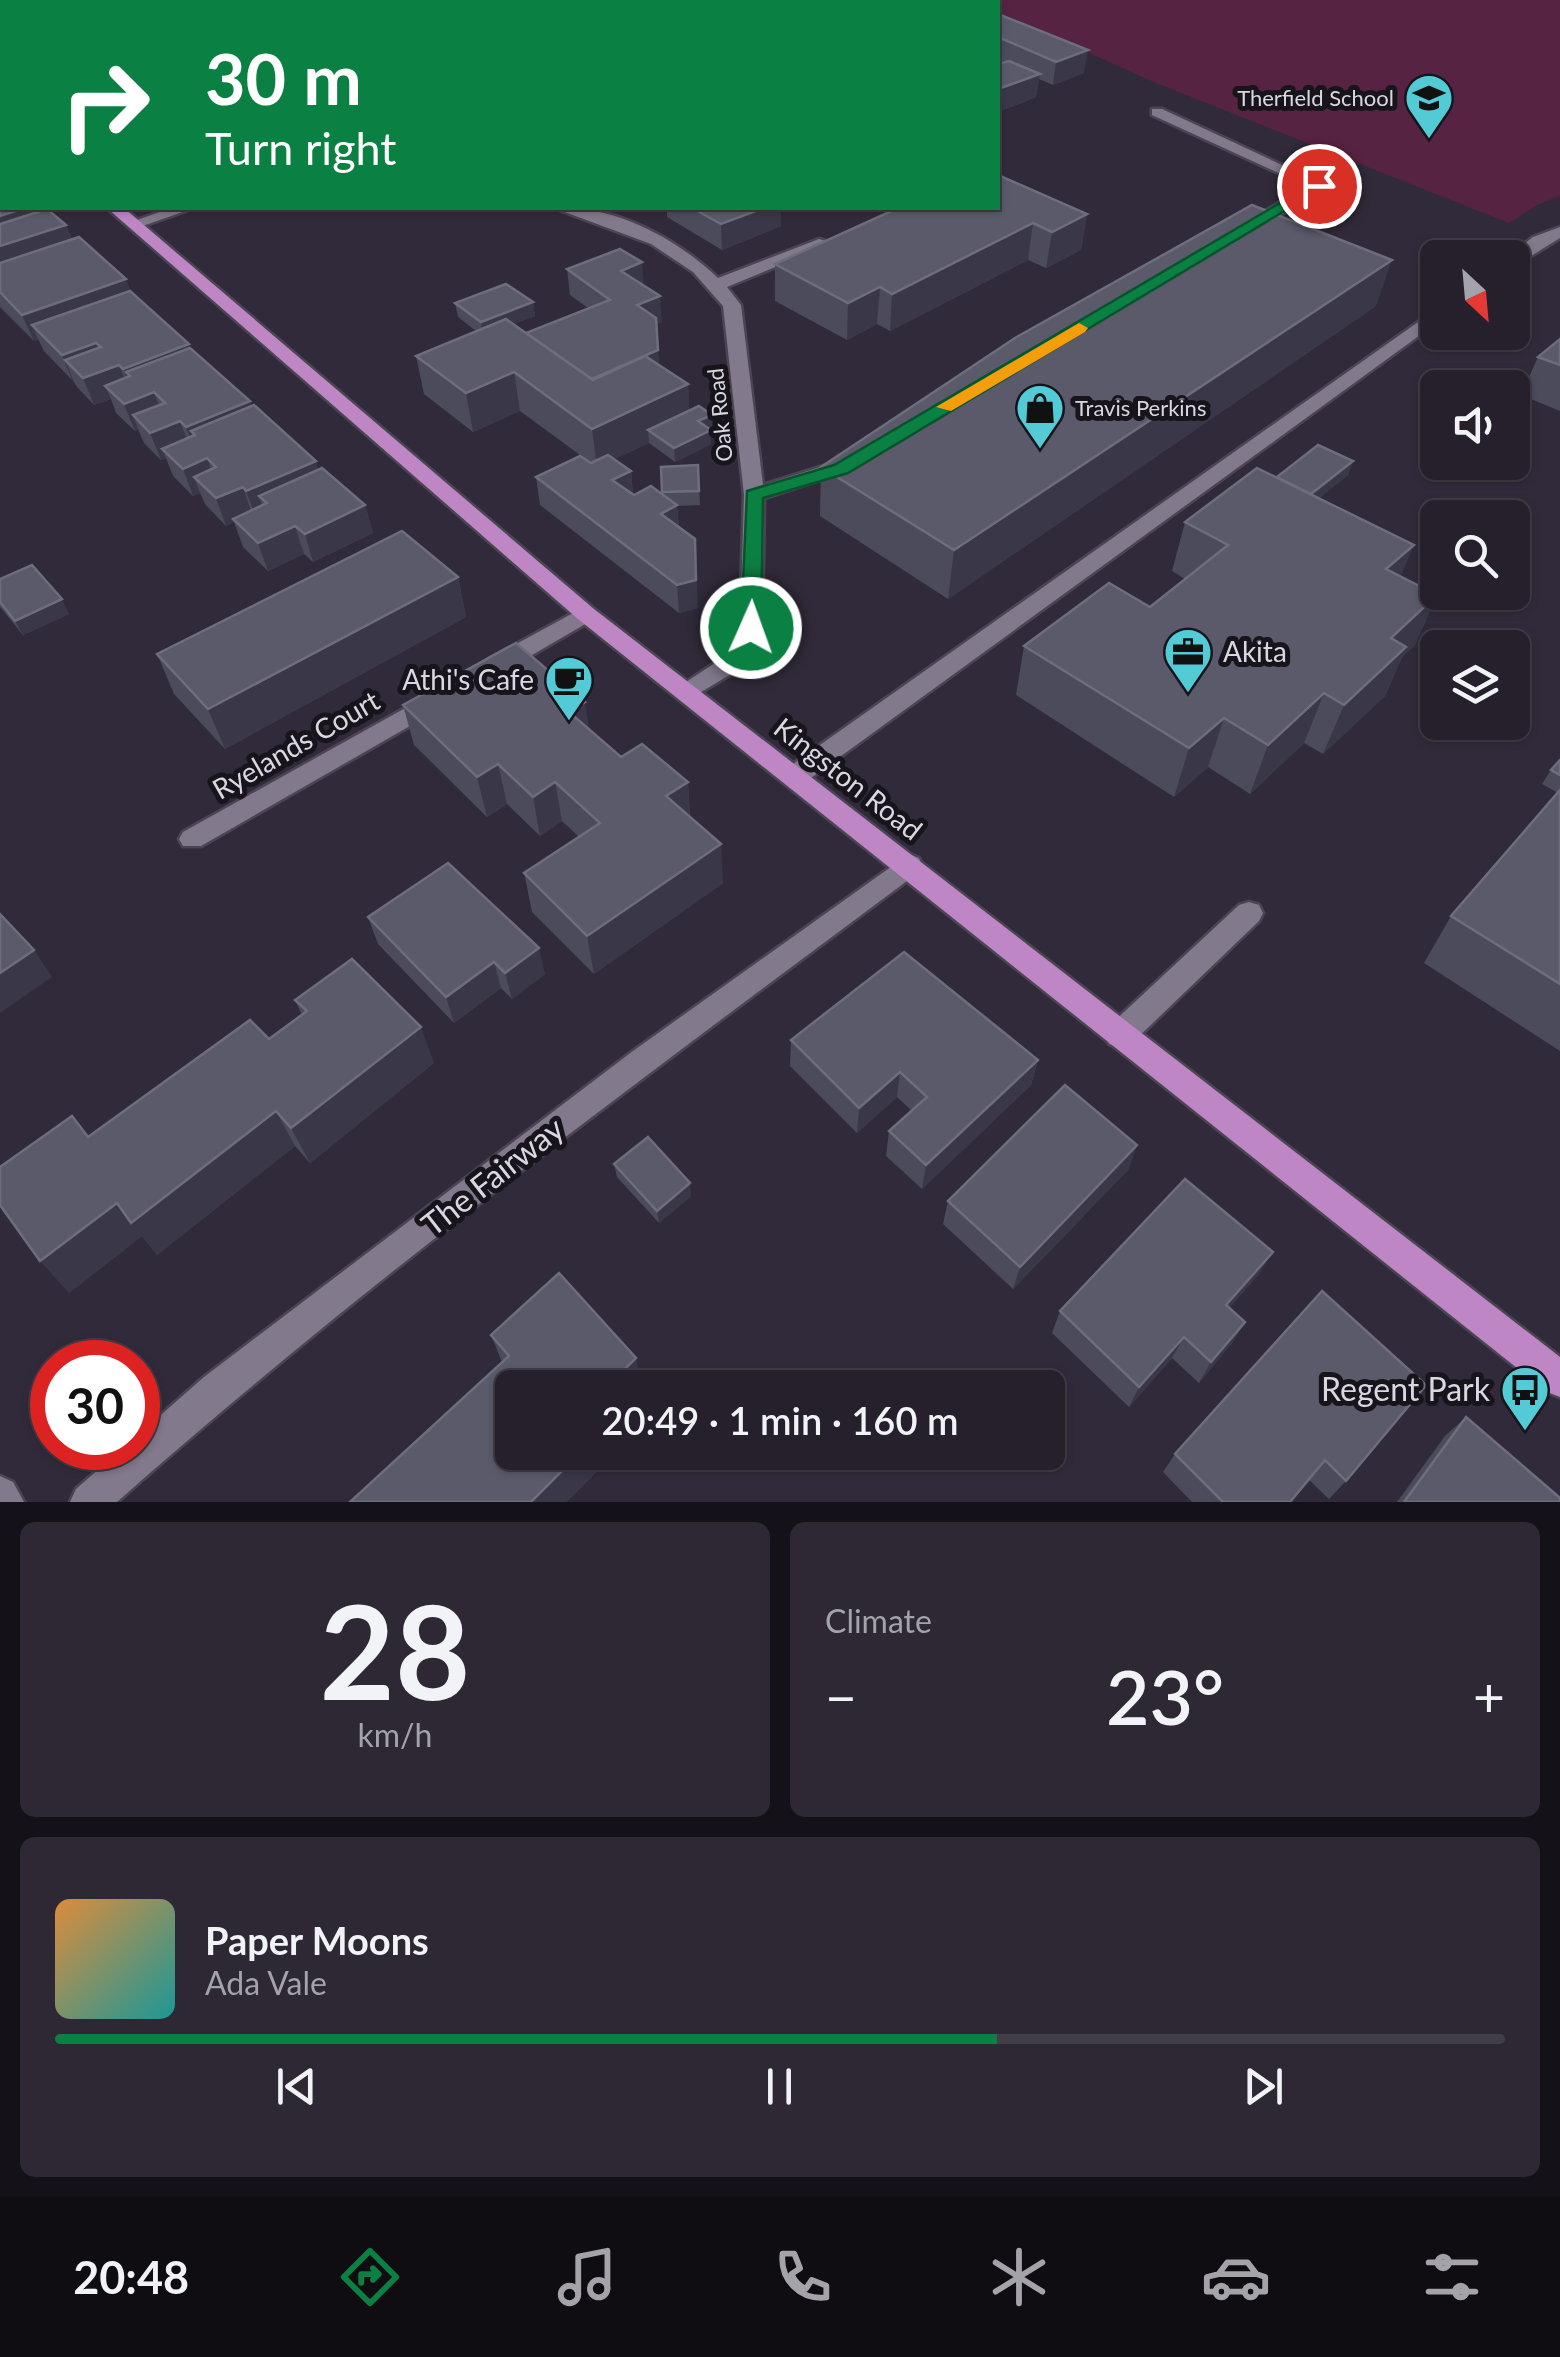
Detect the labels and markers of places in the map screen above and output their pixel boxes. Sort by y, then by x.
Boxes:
school or university icon: Therfield School [1403,72,1455,140]
place label: Therfield School [1237,84,1394,111]
pin [1277,144,1362,229]
shop icon: Travis Perkins [1014,382,1066,450]
place label: Travis Perkins [1075,394,1206,421]
office icon: Akita [1162,626,1214,694]
place label: Akita [1223,634,1287,668]
cafe icon: Athi's Cafe [543,654,595,722]
place label: Athi's Cafe [402,662,534,696]
bus stop icon: Regent Park [1499,1364,1551,1432]
place label: Regent Park [1321,1369,1491,1408]

